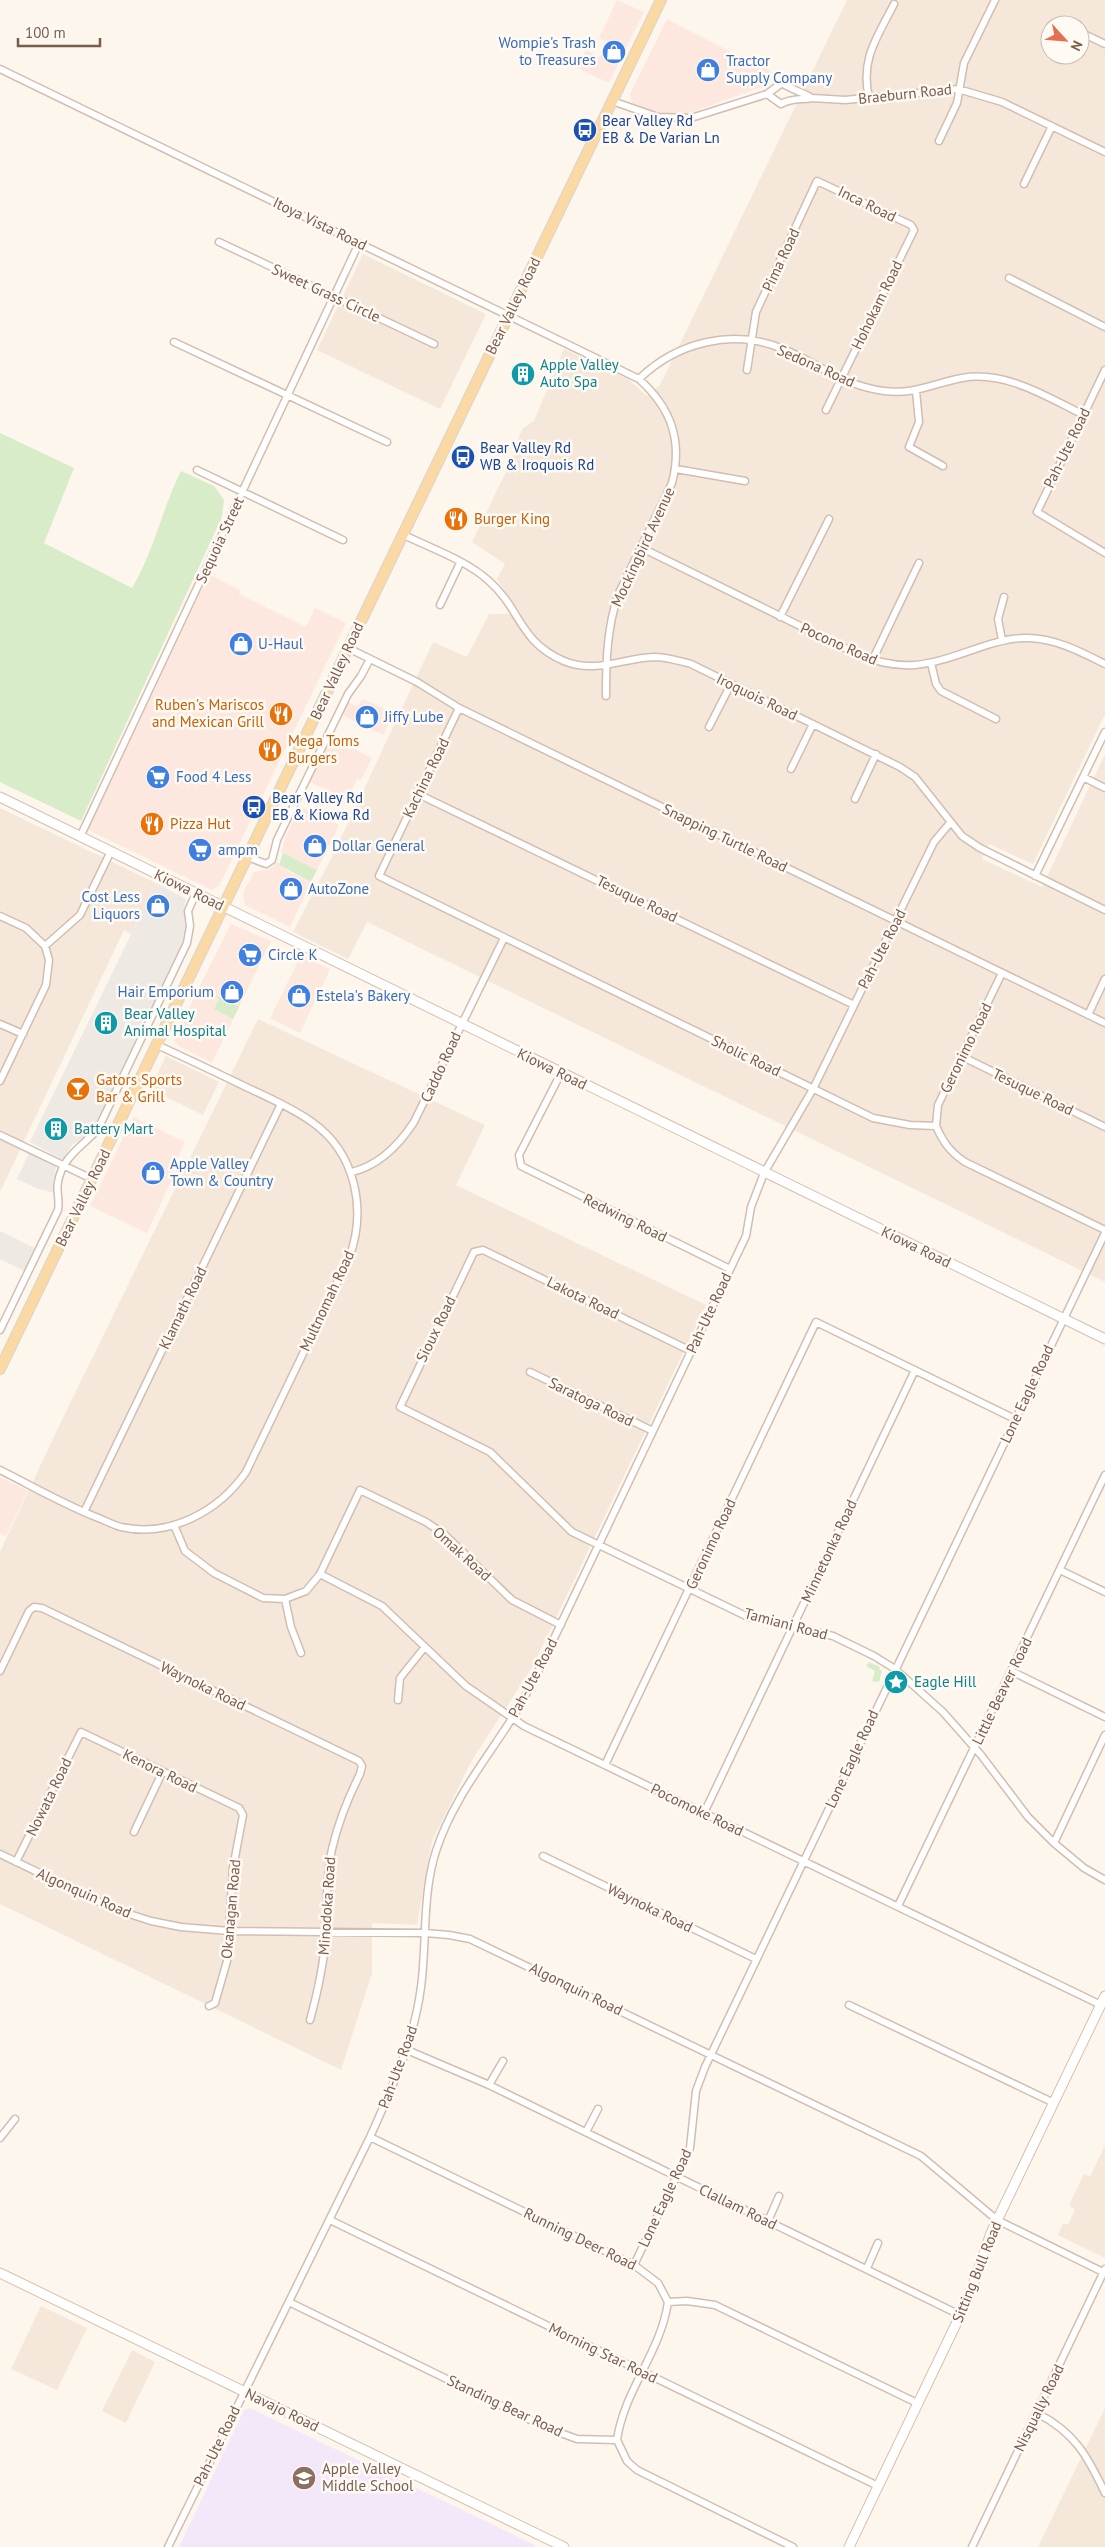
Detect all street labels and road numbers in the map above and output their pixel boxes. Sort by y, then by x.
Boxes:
street label: Braeburn Road [857,79,953,108]
street label: Inca Road [835,181,899,226]
street label: Itoya Vista Road [270,193,370,255]
street label: Pima Road [758,225,803,295]
street label: Bear Valley Road [481,254,544,358]
street label: Hohokam Road [847,257,906,353]
street label: Sweet Grass Circle [269,259,384,326]
street label: Sedona Road [774,340,858,391]
street label: Pah-Ute Road [1039,405,1094,491]
street label: Mockingbird Avenue [607,484,679,610]
street label: Sequoia Street [191,493,248,586]
street label: Pocono Road [798,618,881,669]
street label: Bear Valley Road [306,619,368,723]
street label: Iroquois Road [714,669,801,724]
street label: Kachina Road [398,735,453,821]
street label: Snapping Turtle Road [660,799,791,876]
street label: Kiowa Road [151,865,227,915]
street label: Tesuque Road [594,871,681,926]
street label: Pah-Ute Road [853,906,910,992]
street label: Geronimo Road [935,1000,996,1096]
street label: Caddo Road [416,1028,465,1105]
street label: Sholic Road [708,1031,784,1080]
street label: Kiowa Road [514,1044,590,1094]
street label: Tesuque Road [990,1064,1077,1119]
street label: Bear Valley Road [51,1146,114,1250]
street label: Redwing Road [580,1189,670,1246]
street label: Kiowa Road [878,1222,954,1272]
street label: Multnomah Road [295,1247,358,1354]
street label: Klamath Road [154,1263,211,1352]
street label: Pah-Ute Road [682,1269,736,1356]
street label: Lakota Road [544,1272,623,1323]
street label: Sioux Road [411,1293,460,1365]
street label: Lone Eagle Road [996,1342,1058,1446]
street label: Saratoga Road [546,1373,637,1430]
street label: Geronimo Road [681,1495,740,1592]
street label: Minnetonka Road [796,1496,861,1605]
street label: Omak Road [429,1522,496,1585]
street label: Tamiani Road [742,1603,830,1644]
street label: Little Beaver Road [967,1634,1036,1748]
street label: Pah-Ute Road [504,1635,561,1721]
street label: Waynoka Road [157,1657,249,1714]
street label: Lone Eagle Road [821,1707,883,1811]
street label: Kenora Road [120,1744,201,1797]
street label: Nowata Road [21,1755,76,1839]
street label: Pocomoke Road [648,1779,747,1840]
street label: Minodoka Road [314,1856,339,1956]
street label: Okanagan Road [217,1858,244,1960]
street label: Algonquin Road [34,1863,134,1922]
street label: Waynoka Road [604,1879,696,1936]
street label: Algonquin Road [526,1958,626,2019]
street label: Pah-Ute Road [374,2023,421,2111]
street label: Lone Eagle Road [634,2146,696,2250]
street label: Clallam Road [696,2179,780,2234]
street label: Running Deer Road [521,2203,640,2274]
street label: Sitting Bull Road [948,2218,1006,2325]
street label: Morning Star Road [546,2318,661,2387]
street label: Nisqually Road [1009,2361,1068,2455]
street label: Standing Bear Road [444,2370,566,2441]
street label: Navajo Road [242,2383,322,2436]
street label: Pah-Ute Road [189,2403,244,2489]

